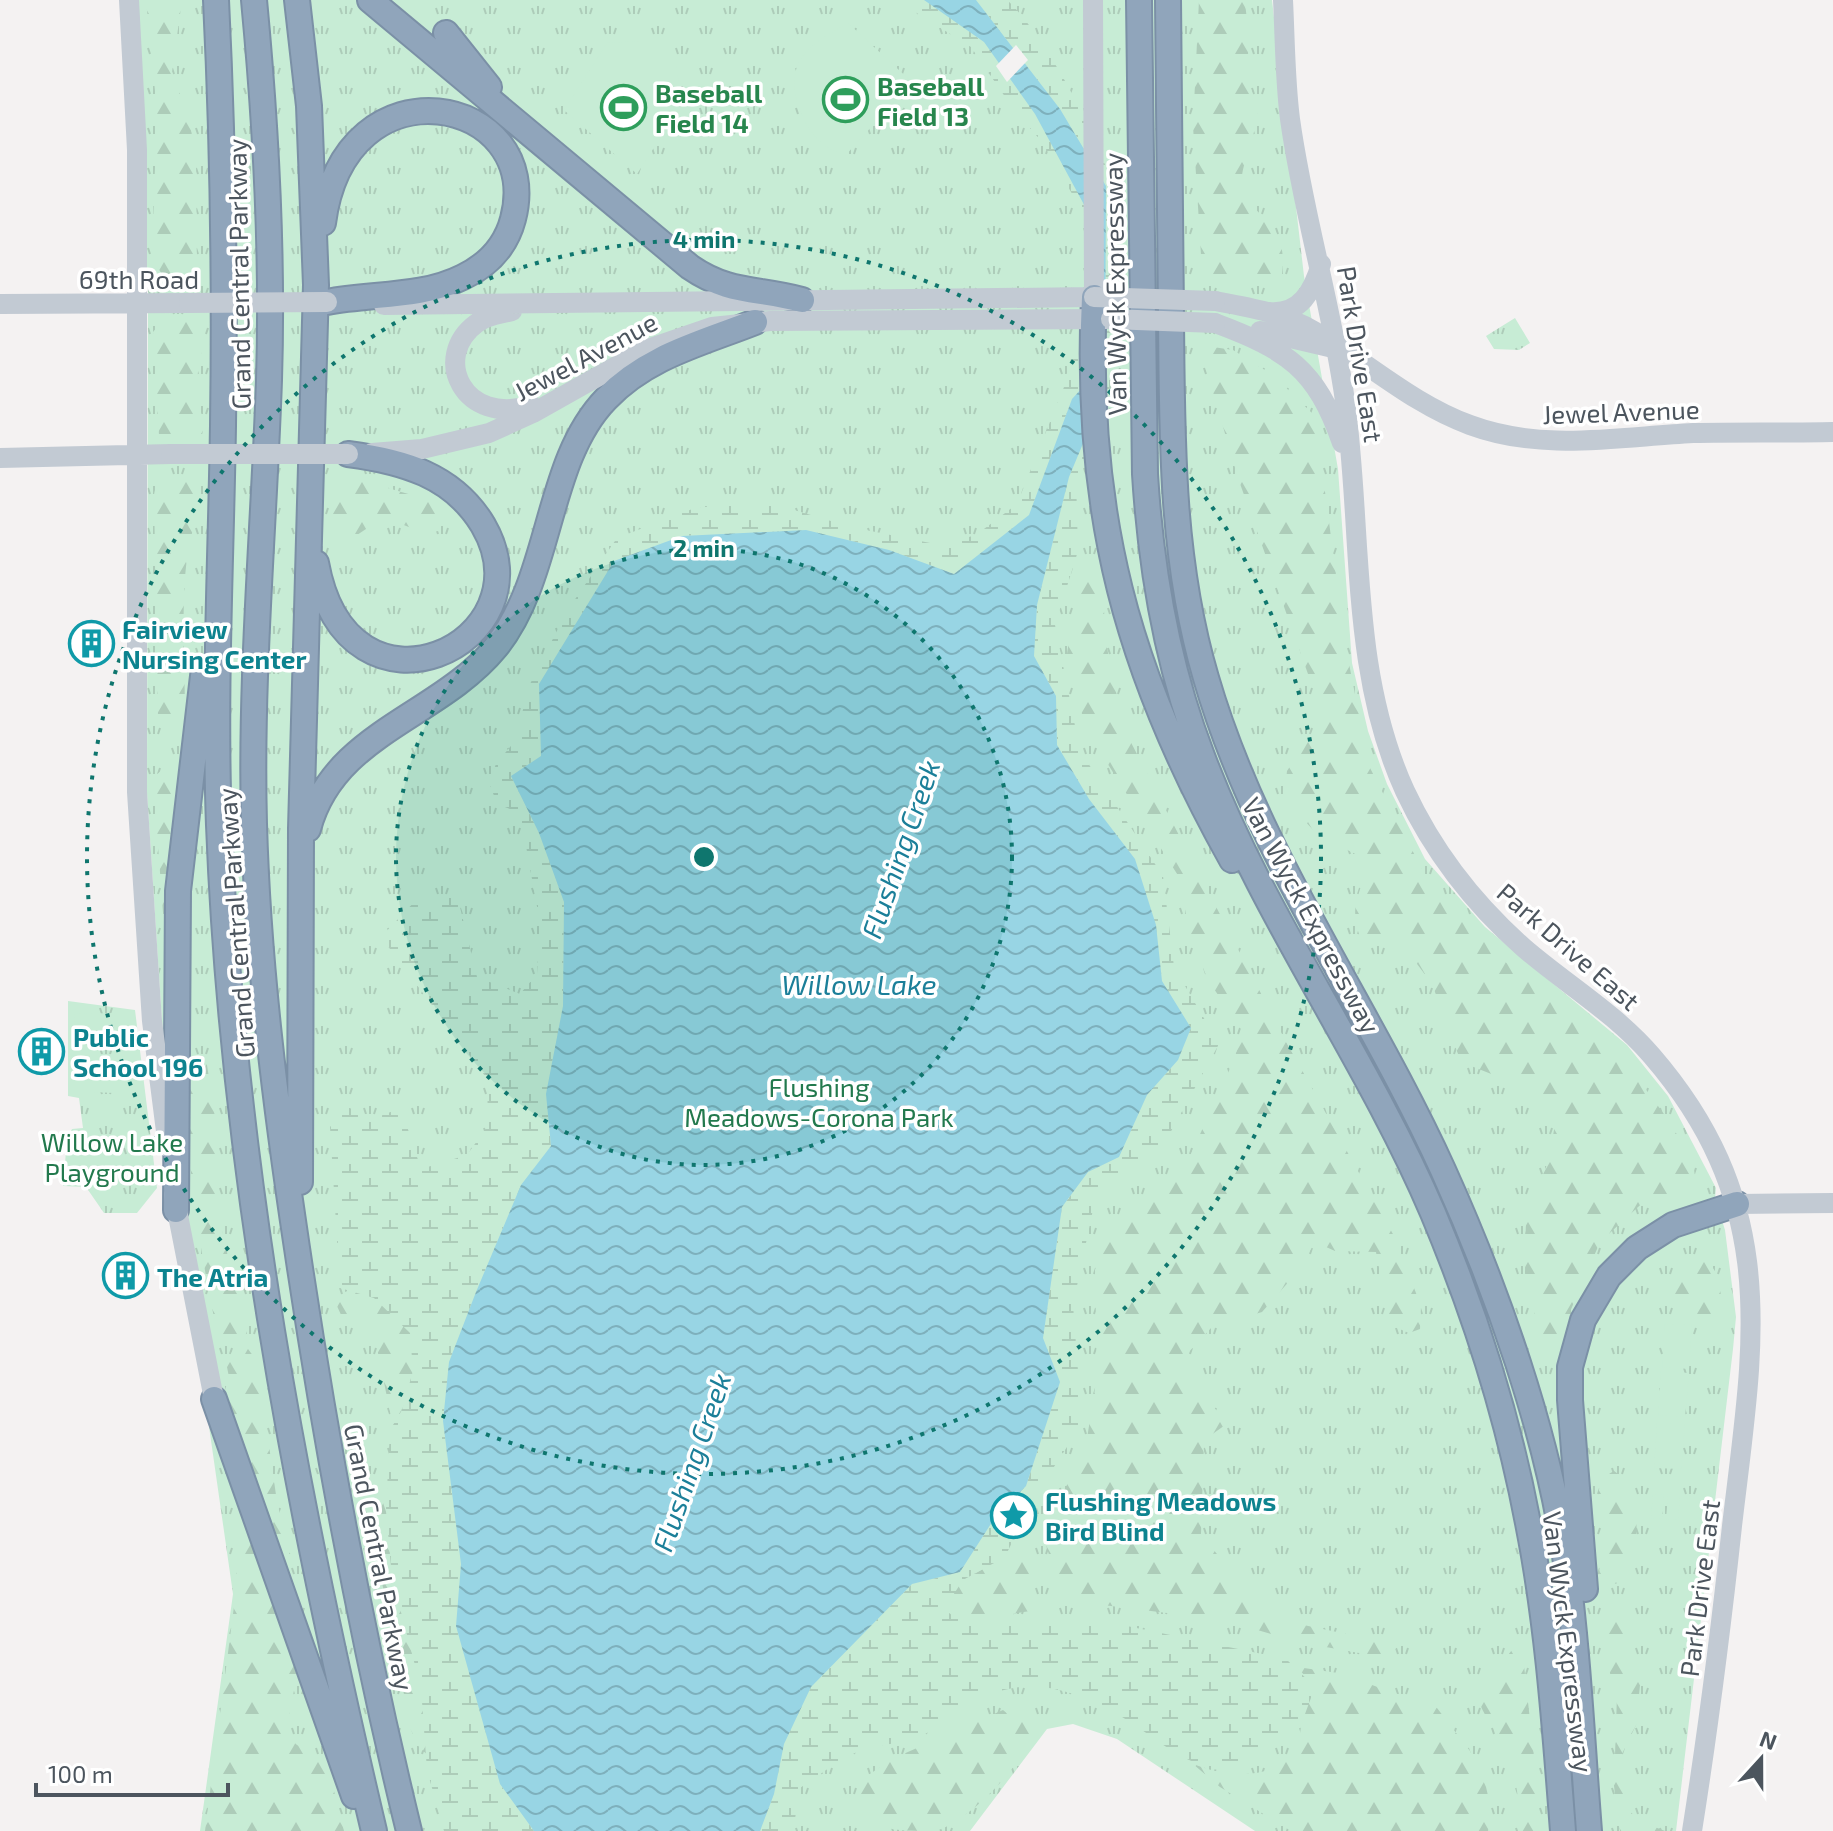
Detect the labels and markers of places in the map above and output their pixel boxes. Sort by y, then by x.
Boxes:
place label: Baseball Field 13 [877,70,985,131]
sports icon: Baseball Field 13 [822,76,870,124]
place label: Baseball Field 14 [655,77,763,138]
sports icon: Baseball Field 14 [600,83,648,131]
place label: Fairview Nursing Center [122,613,307,674]
building icon: Fairview Nursing Center [67,619,115,667]
centre of rings [690,843,718,871]
place label: Public School 196 [73,1021,203,1082]
building icon: Public School 196 [18,1027,66,1075]
building icon: The Atria [102,1252,150,1300]
place label: The Atria [157,1261,268,1292]
place label: Flushing Meadows Bird Blind [1045,1485,1276,1546]
place icon: Flushing Meadows Bird Blind [990,1491,1038,1539]

